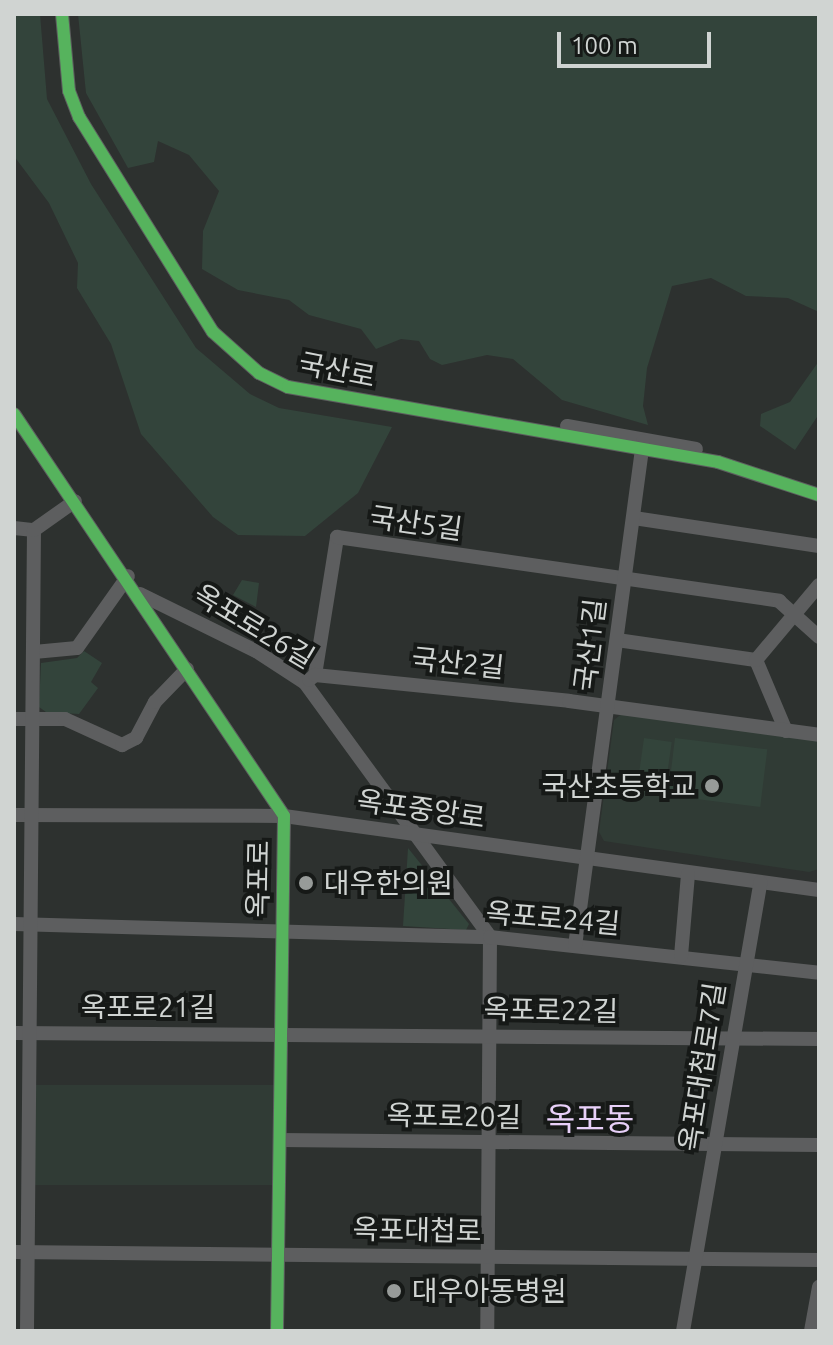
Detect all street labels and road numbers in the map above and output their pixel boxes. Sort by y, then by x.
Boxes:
street label: 국산로 [296,346,378,394]
street label: 국산5길 [368,500,464,546]
street label: 옥포로26길 [188,577,320,675]
street label: 국산1길 [568,597,612,693]
street label: 국산2길 [410,641,506,685]
street label: 옥포중앙로 [355,783,487,835]
street label: 옥포로 [241,840,275,918]
street label: 옥포로24길 [484,895,622,941]
street label: 옥포대첩로7길 [672,980,732,1154]
street label: 옥포로21길 [81,990,215,1024]
street label: 옥포로22길 [483,992,619,1028]
street label: 옥포로20길 [386,1098,522,1134]
street label: 옥포대첩로 [352,1212,482,1248]

